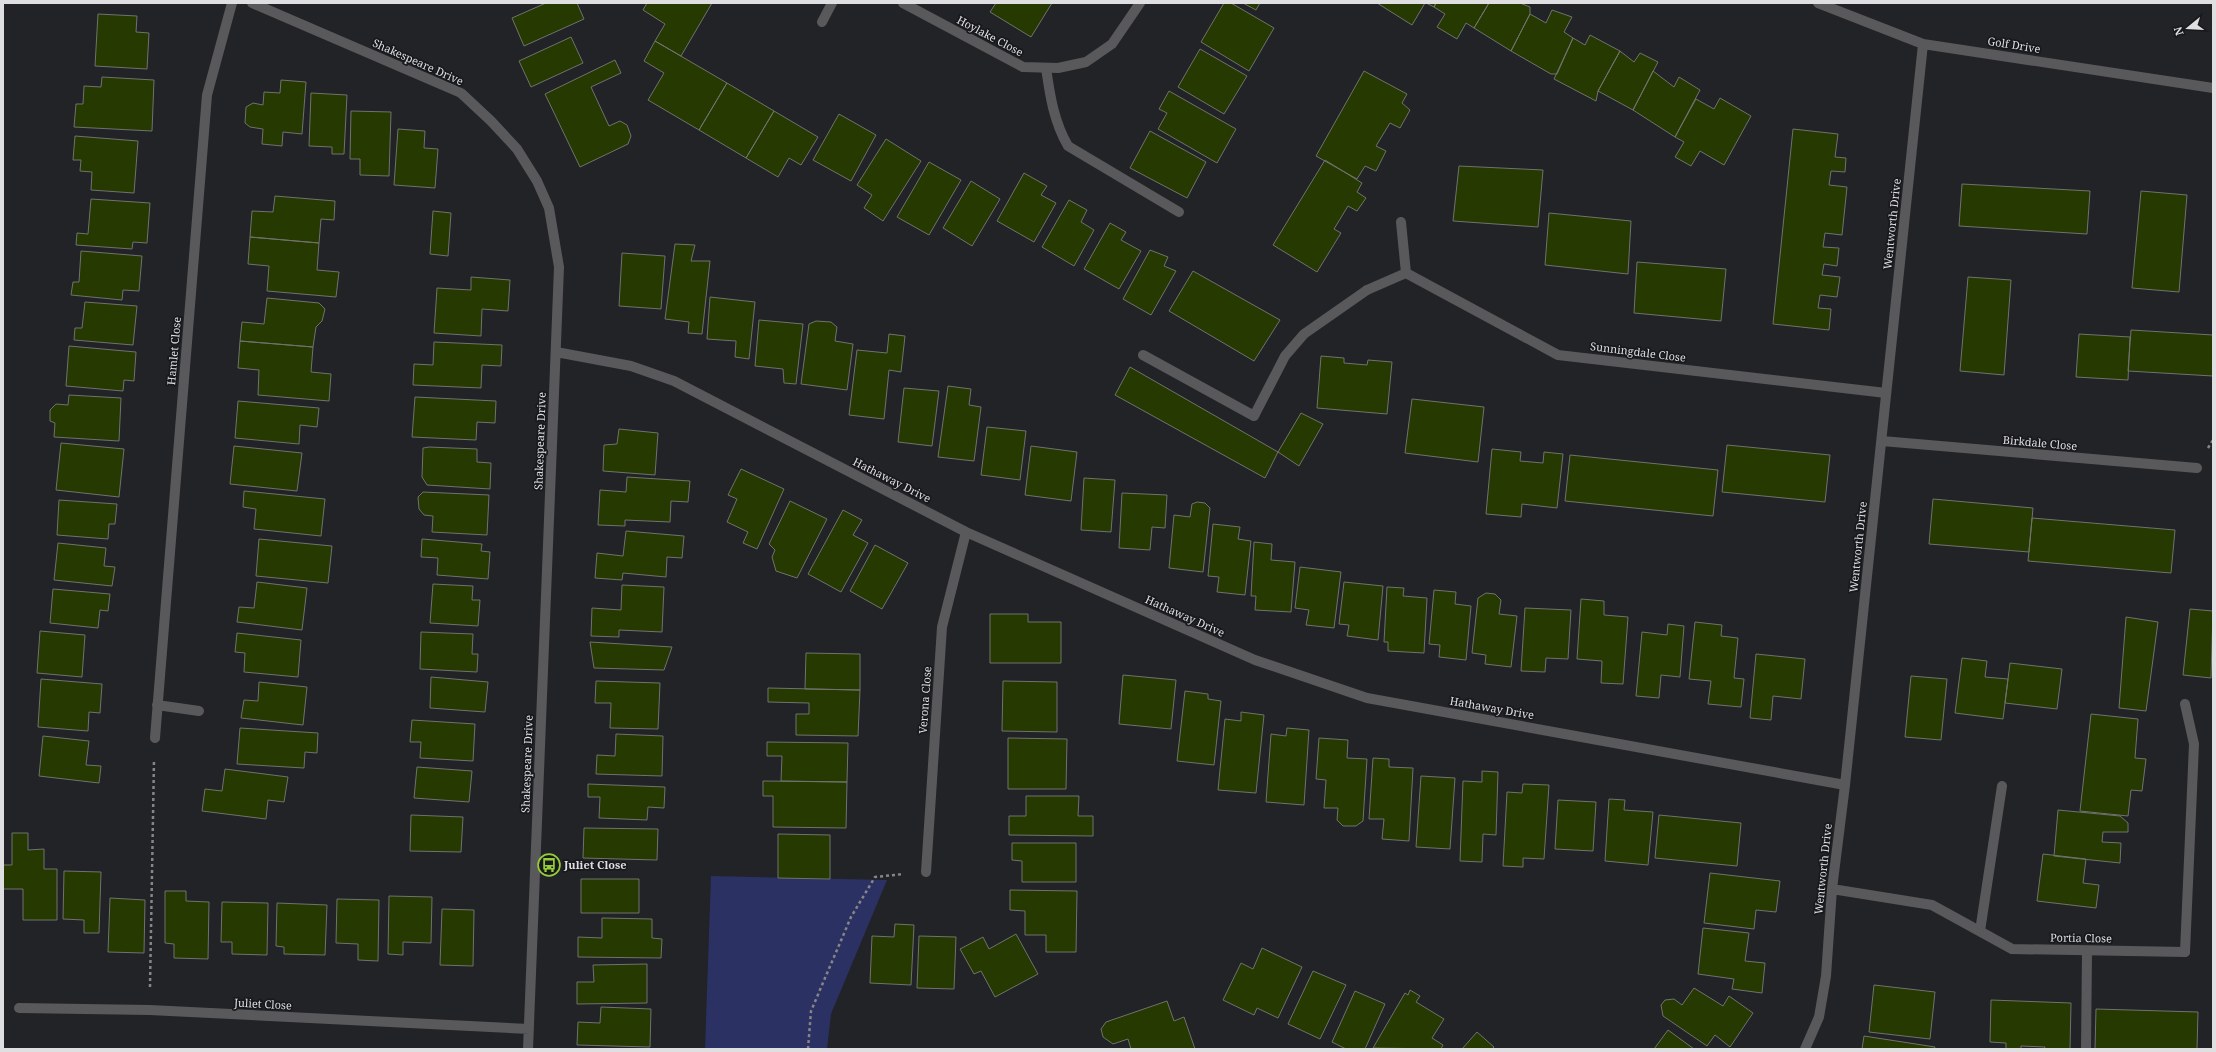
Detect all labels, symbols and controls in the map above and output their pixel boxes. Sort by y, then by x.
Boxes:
north arrow [2168,8,2208,48]
street label: Hoylake Close [954,12,1026,59]
text: N [2169,24,2186,38]
street label: Golf Drive [1986,33,2042,56]
street label: Shakespeare Drive [370,35,466,88]
street label: Wentworth Drive [1879,178,1904,270]
street label: Hamlet Close [163,316,184,386]
street label: Sunningdale Close [1589,338,1687,365]
street label: Shakespeare Drive [530,392,549,490]
street label: Birkdale Close [2002,432,2078,453]
street label: Hathaway Drive [851,453,934,506]
street label: Wentworth Drive [1845,501,1870,593]
street label: Hathaway Drive [1143,591,1227,640]
street label: Verona Close [915,666,934,734]
street label: Hathaway Drive [1449,693,1536,722]
street label: Shakespeare Drive [517,715,536,813]
street label: Wentworth Drive [1810,823,1835,915]
bus stop icon: Juliet Close [536,852,562,878]
place label: Juliet Close [563,857,627,872]
street label: Portia Close [2050,929,2112,946]
street label: Juliet Close [233,994,292,1013]

